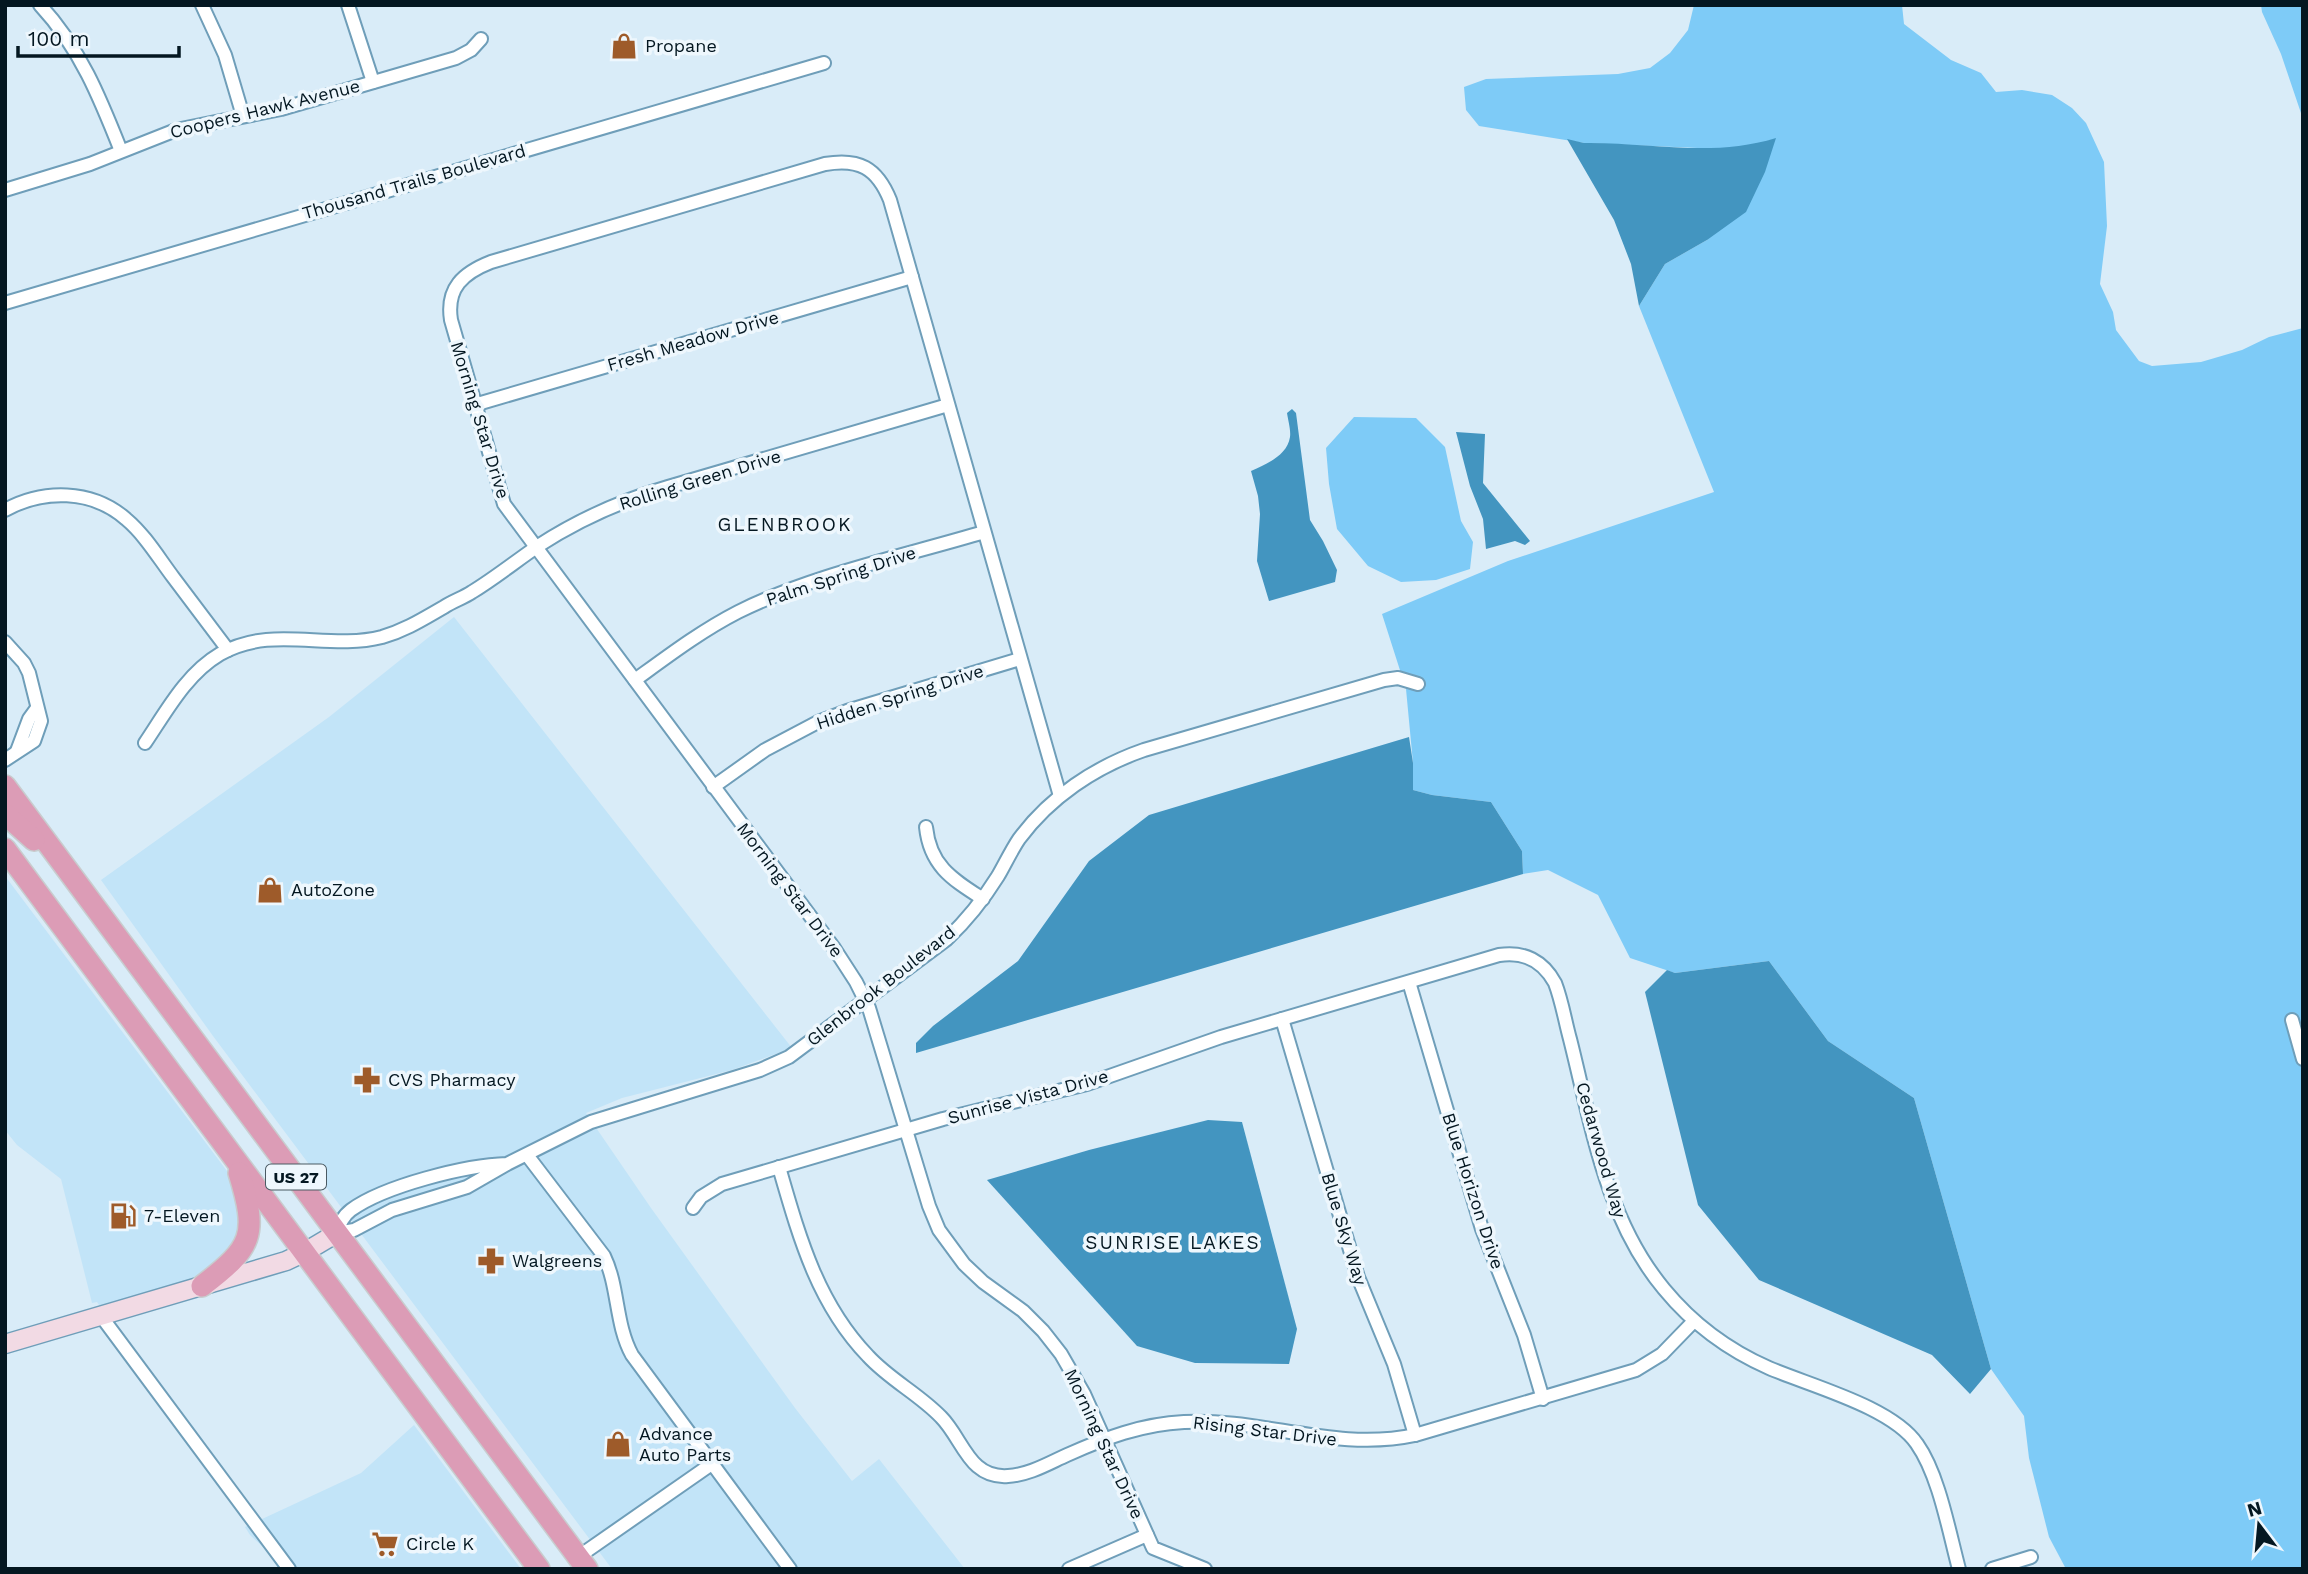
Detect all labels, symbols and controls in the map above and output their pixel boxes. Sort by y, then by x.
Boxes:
scale bar [18,14,178,58]
text: 100 m [28,26,90,51]
shop icon: Propane [609,31,639,61]
place label: Propane [645,35,717,56]
street label: Coopers Hawk Avenue [168,75,362,142]
street label: Thousand Trails Boulevard [300,140,528,223]
street label: Fresh Meadow Drive [605,306,781,375]
street label: Morning Star Drive [447,339,514,501]
street label: Rolling Green Drive [616,445,783,514]
district label: GLENBROOK [717,513,853,536]
street label: Palm Spring Drive [763,541,918,610]
street label: Hidden Spring Drive [814,660,986,734]
street label: Morning Star Drive [733,818,848,961]
shop icon: AutoZone [255,875,285,905]
place label: AutoZone [291,879,375,900]
street label: Glenbrook Boulevard [802,921,959,1050]
pharmacy icon: CVS Pharmacy [352,1065,382,1095]
street label: Sunrise Vista Drive [945,1065,1110,1128]
place label: CVS Pharmacy [388,1069,516,1090]
street label: Cedarwood Way [1572,1079,1631,1221]
street label: Blue Horizon Drive [1438,1110,1509,1272]
road number: US 27 [266,1164,326,1190]
street label: Blue Sky Way [1317,1170,1372,1288]
fuel station icon: 7-Eleven [108,1201,138,1231]
place label: 7-Eleven [144,1205,220,1226]
district label: SUNRISE LAKES [1085,1231,1261,1254]
pharmacy icon: Walgreens [476,1246,506,1276]
place label: Walgreens [512,1250,602,1271]
street label: Morning Star Drive [1060,1365,1148,1522]
street label: Rising Star Drive [1192,1411,1338,1450]
place label: Advance Auto Parts [639,1423,731,1465]
shop icon: Advance Auto Parts [603,1429,633,1459]
north arrow [2224,1490,2294,1560]
text: N [2245,1496,2264,1522]
supermarket icon: Circle K [370,1529,400,1559]
place label: Circle K [406,1533,474,1554]

